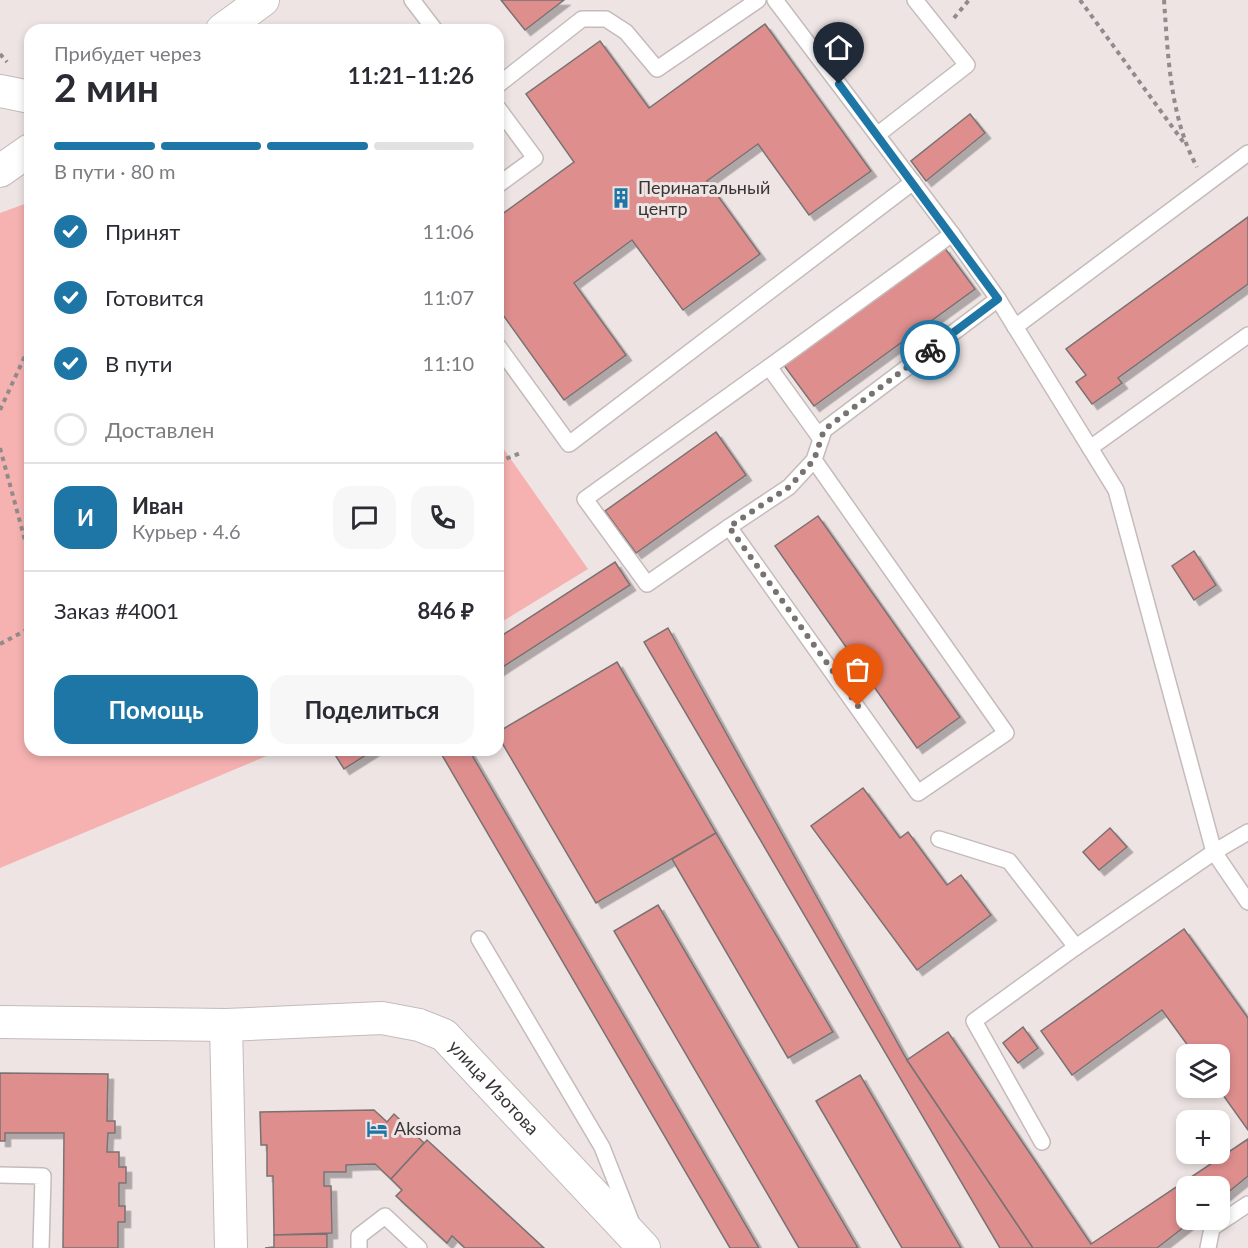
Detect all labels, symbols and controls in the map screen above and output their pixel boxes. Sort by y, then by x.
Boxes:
pin [813,22,864,84]
icon: home [822,31,855,64]
text: Прибудет через [54,41,201,65]
text: 11:21–11:26 [348,62,474,89]
text: 2 мин [54,64,159,110]
text: В пути · 80 m [54,159,175,183]
place label: Перинатальный центр [638,176,770,219]
building icon: Перинатальный центр [609,186,633,210]
icon: check [54,215,87,248]
text: Принят [105,218,180,245]
text: 11:06 [423,219,474,243]
icon: check [54,281,87,314]
text: Готовится [105,284,204,311]
text: 11:07 [423,285,474,309]
courier [900,320,960,380]
icon: bike [914,334,947,367]
icon: check [54,347,87,380]
text: В пути [105,350,172,377]
text: 11:10 [423,351,474,375]
text: Доставлен [105,416,214,443]
button: chat [333,486,396,549]
button: phone [411,486,474,549]
text: Иван [132,492,184,519]
text: И [77,504,94,531]
text: Курьер · 4.6 [132,519,241,543]
text: Заказ #4001 [54,597,179,624]
text: 846 ₽ [418,597,474,624]
pin [832,644,883,706]
icon: bag [841,653,874,686]
button: Помощь [54,675,258,744]
button: Поделиться [270,675,474,744]
street label: улица Изотова [444,1035,544,1139]
map controls [1176,1044,1230,1230]
button: layers [1176,1044,1230,1098]
button: + [1176,1110,1230,1164]
hotel icon: Aksioma [365,1117,389,1141]
place label: Aksioma [394,1117,461,1139]
button: − [1176,1176,1230,1230]

